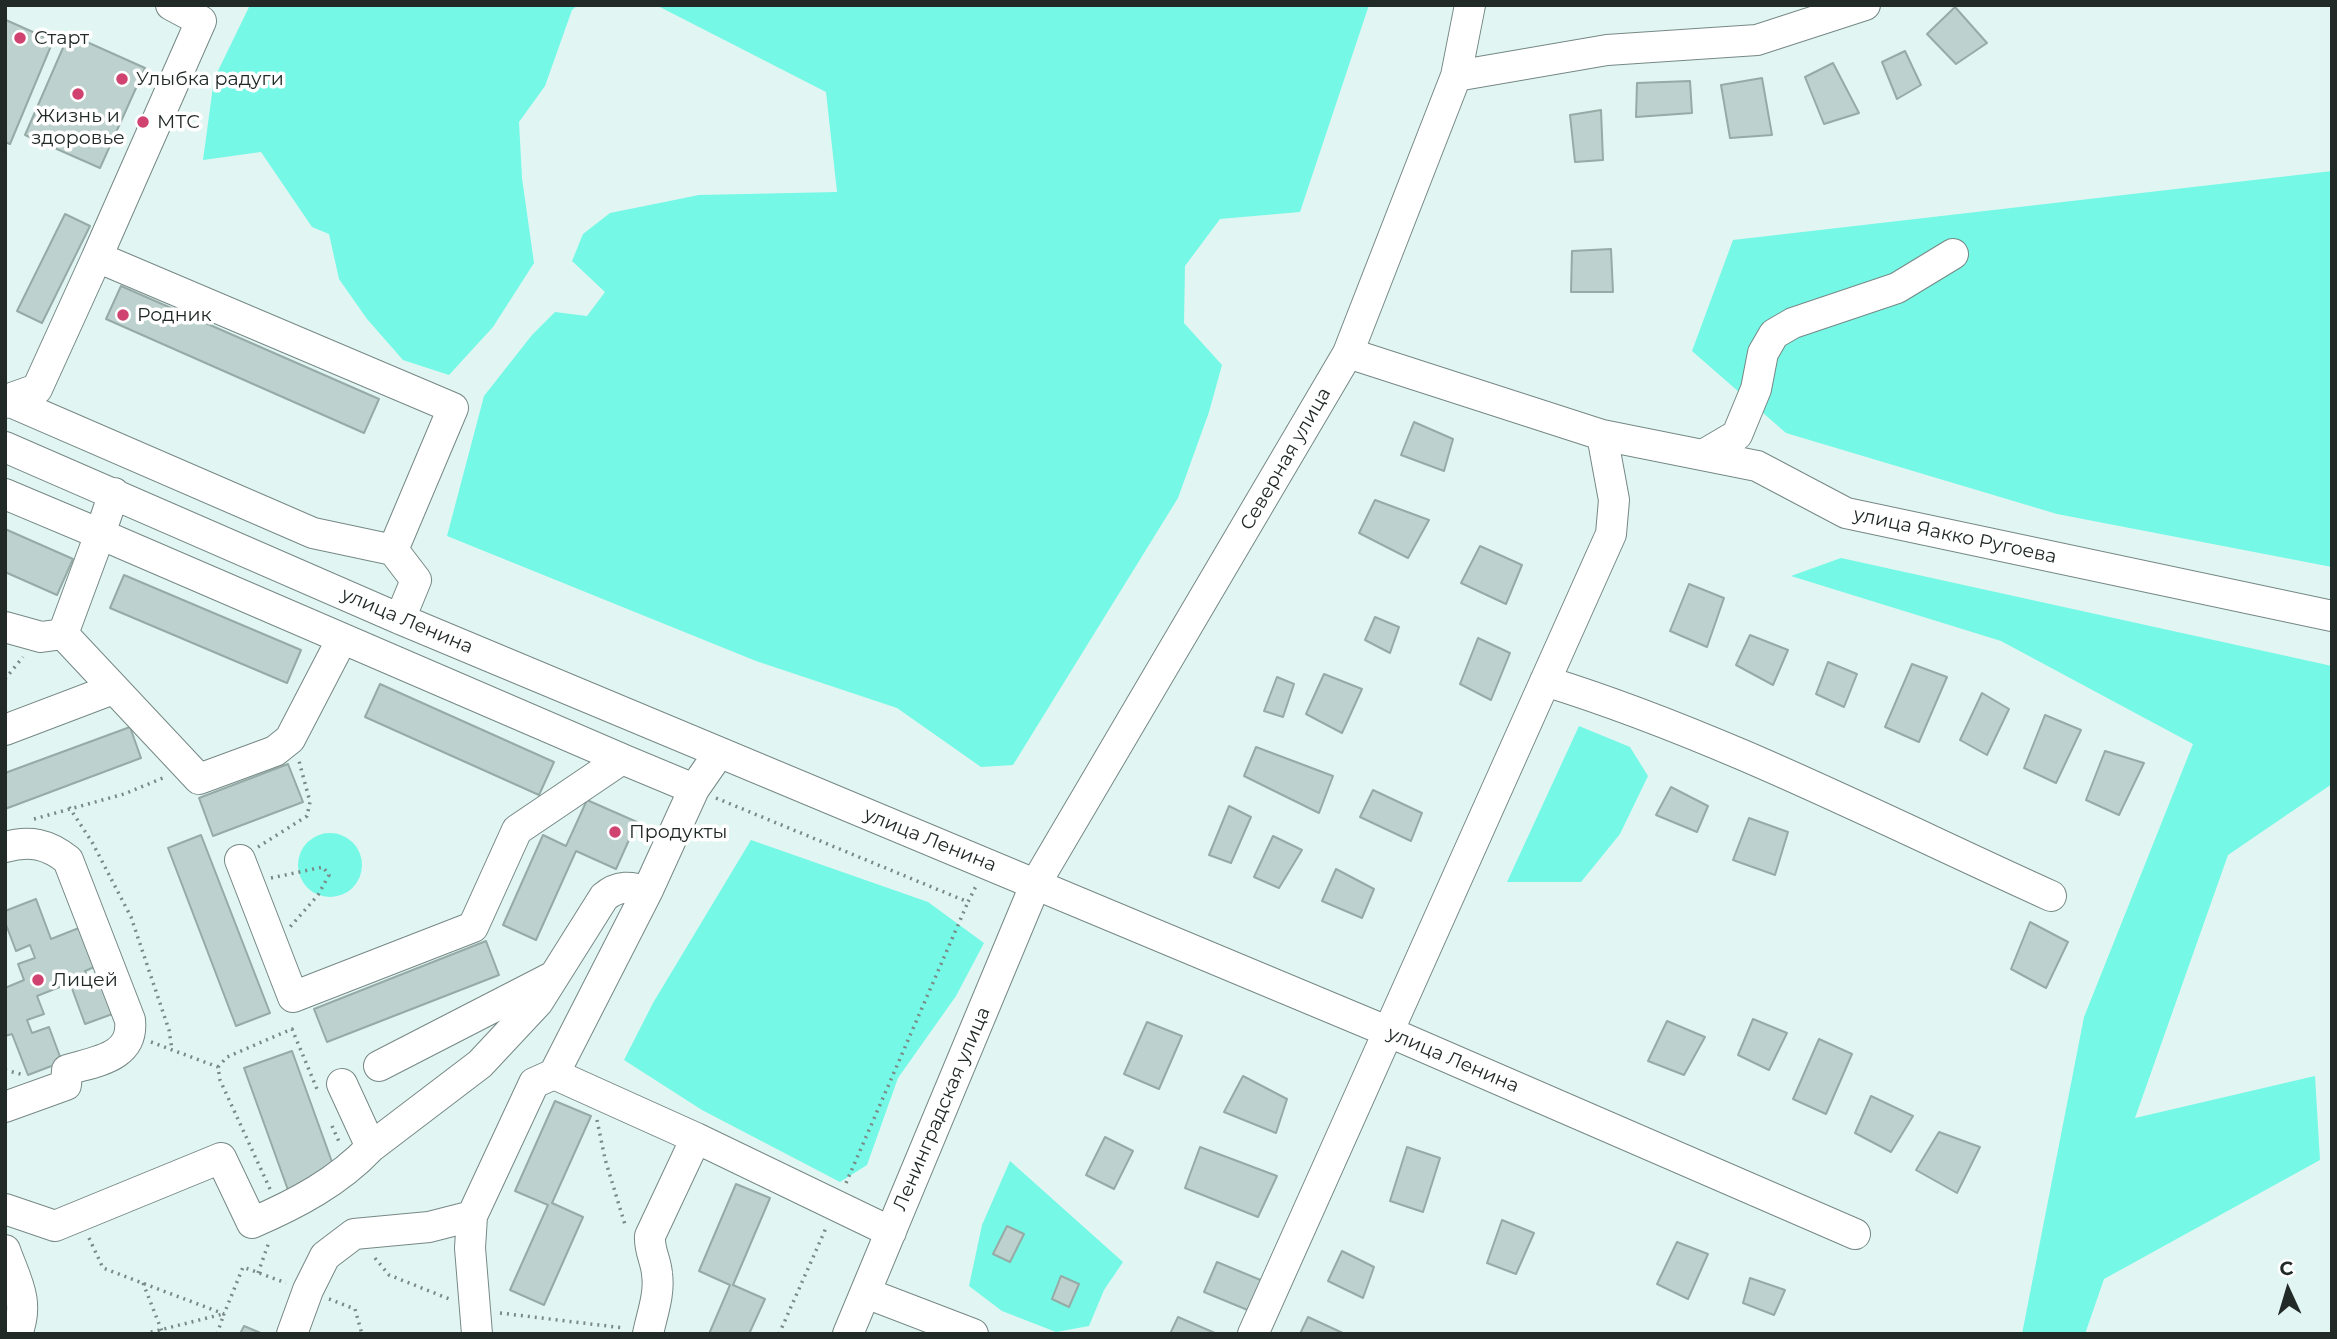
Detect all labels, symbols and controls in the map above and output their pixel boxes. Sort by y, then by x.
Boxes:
place label: Старт [34,27,89,49]
marker: Старт [12,30,28,46]
place label: Улыбка радуги [136,68,284,90]
marker: Улыбка радуги [114,71,130,87]
marker: Жизнь и здоровье [70,86,86,102]
place label: Жизнь и здоровье [31,105,125,149]
place label: МТС [157,111,200,133]
marker: МТС [135,114,151,130]
place label: Родник [137,304,212,326]
marker: Родник [115,307,131,323]
street label: Северная улица [1236,384,1336,534]
street label: улица Яакко Ругоева [1851,503,2059,569]
street label: улица Ленина [338,583,476,659]
street label: улица Ленина [860,803,1000,877]
place label: Продукты [629,821,727,843]
marker: Продукты [607,824,623,840]
place label: Лицей [52,969,118,991]
marker: Лицей [30,972,46,988]
street label: Ленинградская улица [889,1004,995,1214]
street label: улица Ленина [1384,1022,1522,1098]
north arrow [2253,1255,2323,1325]
text: С [2279,1257,2294,1281]

